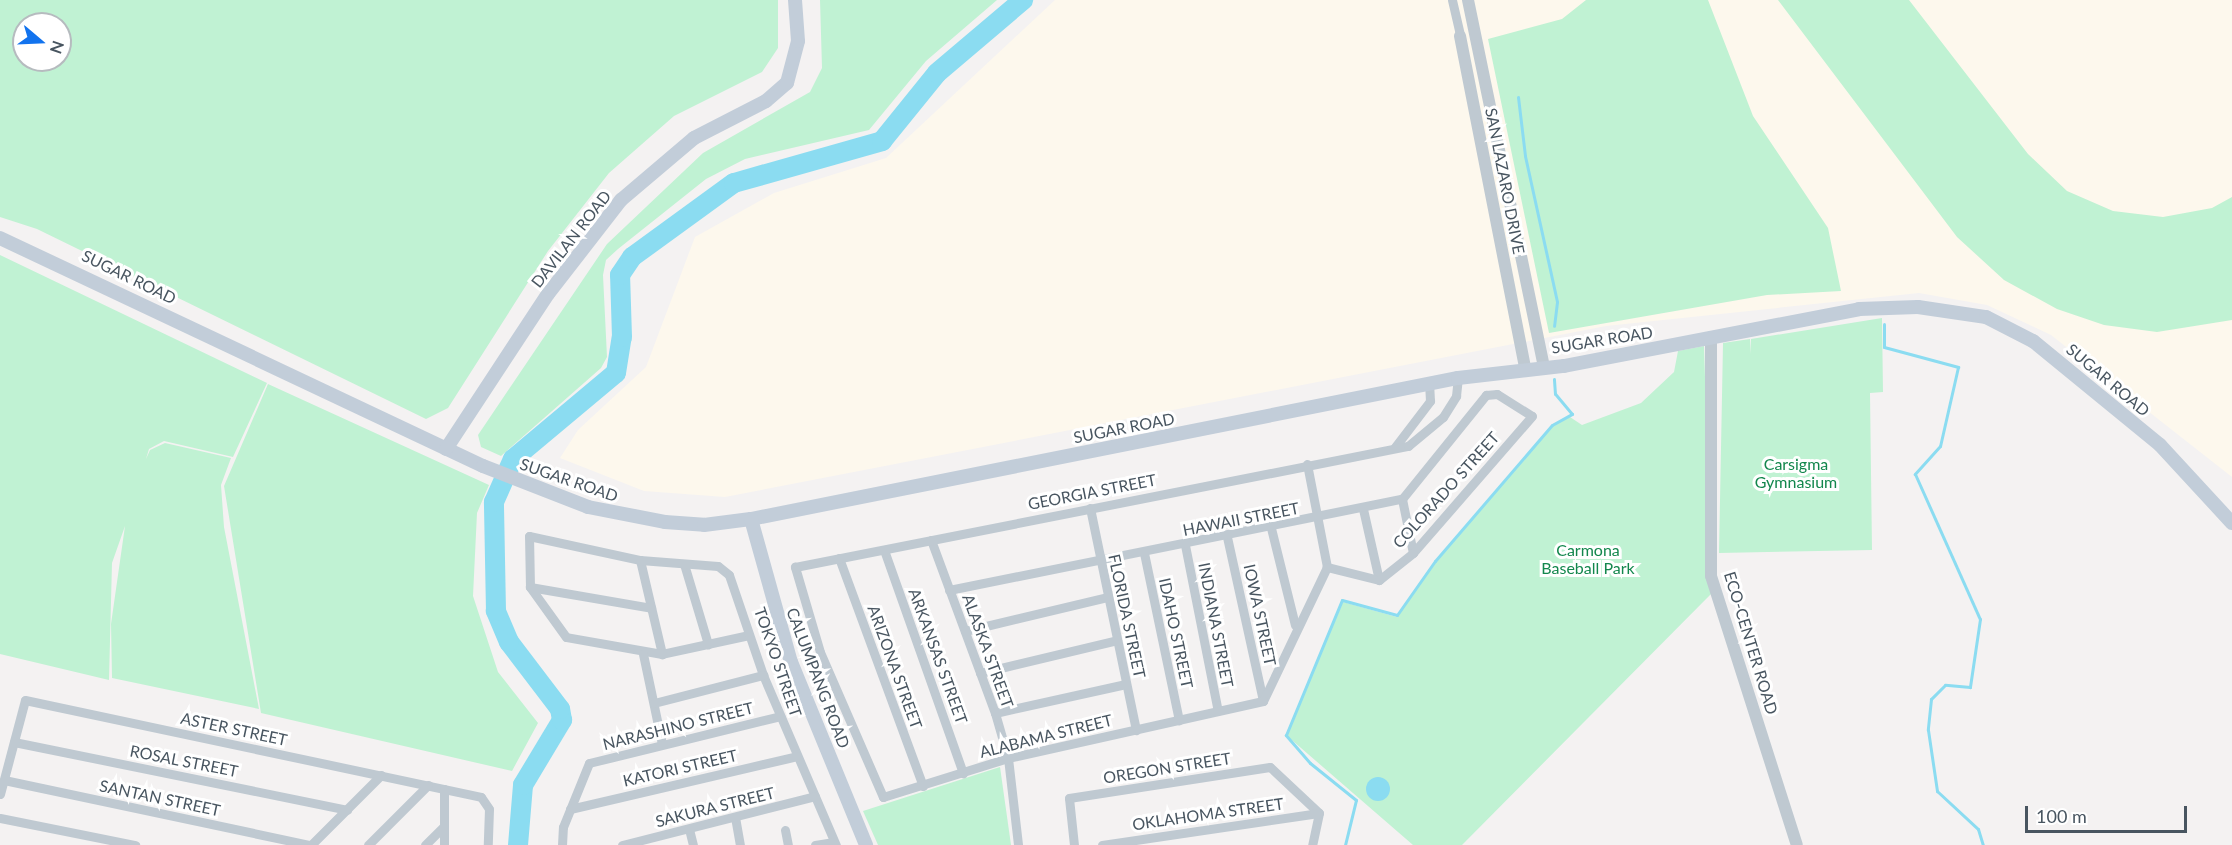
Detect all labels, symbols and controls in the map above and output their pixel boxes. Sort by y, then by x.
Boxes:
north arrow [12,12,72,72]
text: N [47,38,69,56]
street label: SAN LAZARO DRIVE [1481,106,1529,256]
street label: DAVILAN ROAD [527,187,615,291]
street label: SUGAR ROAD [79,246,179,308]
street label: SUGAR ROAD [1550,323,1654,357]
street label: SUGAR ROAD [2063,340,2153,420]
street label: SUGAR ROAD [1072,409,1176,447]
street label: COLORADO STREET [1389,428,1503,552]
street label: SUGAR ROAD [517,454,621,506]
park label: Carsigma Gymnasium [1755,454,1837,492]
street label: GEORGIA STREET [1026,470,1158,514]
street label: HAWAII STREET [1181,498,1301,540]
park label: Carmona Baseball Park [1541,540,1635,578]
street label: FLORIDA STREET [1104,552,1150,680]
street label: INDIANA STREET [1194,561,1238,689]
street label: IOWA STREET [1240,562,1280,668]
street label: ECO-CENTER ROAD [1720,569,1782,717]
street label: IDAHO STREET [1155,576,1197,690]
street label: ARKANSAS STREET [905,586,971,726]
street label: ALASKA STREET [958,591,1018,711]
street label: ARIZONA STREET [864,602,926,732]
street label: TOKYO STREET [750,605,806,719]
street label: CALUMPANG ROAD [782,605,854,751]
street label: NARASHINO STREET [601,698,755,754]
street label: ASTER STREET [179,708,289,750]
street label: ALABAMA STREET [977,710,1115,762]
street label: ROSAL STREET [128,741,240,781]
street label: KATORI STREET [621,746,739,790]
street label: OREGON STREET [1102,748,1232,788]
street label: SANTAN STREET [98,776,222,820]
street label: SAKURA STREET [653,783,777,831]
street label: OKLAHOMA STREET [1131,794,1285,834]
scale bar [2028,794,2190,832]
text: 100 m [2036,805,2087,827]

